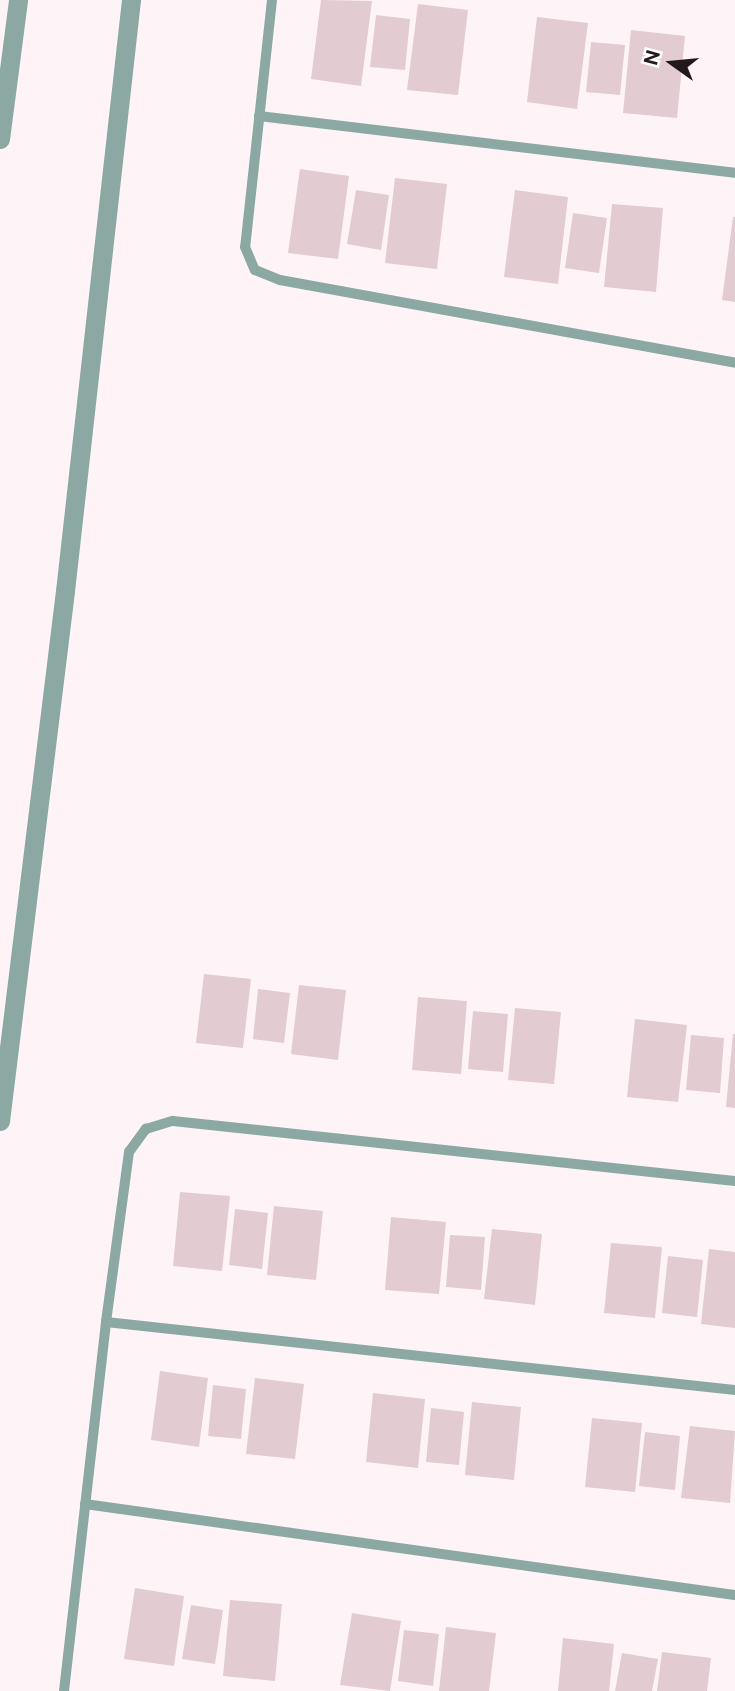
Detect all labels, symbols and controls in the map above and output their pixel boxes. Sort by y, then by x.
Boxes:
north arrow [637,28,707,98]
text: N [639,48,664,68]

